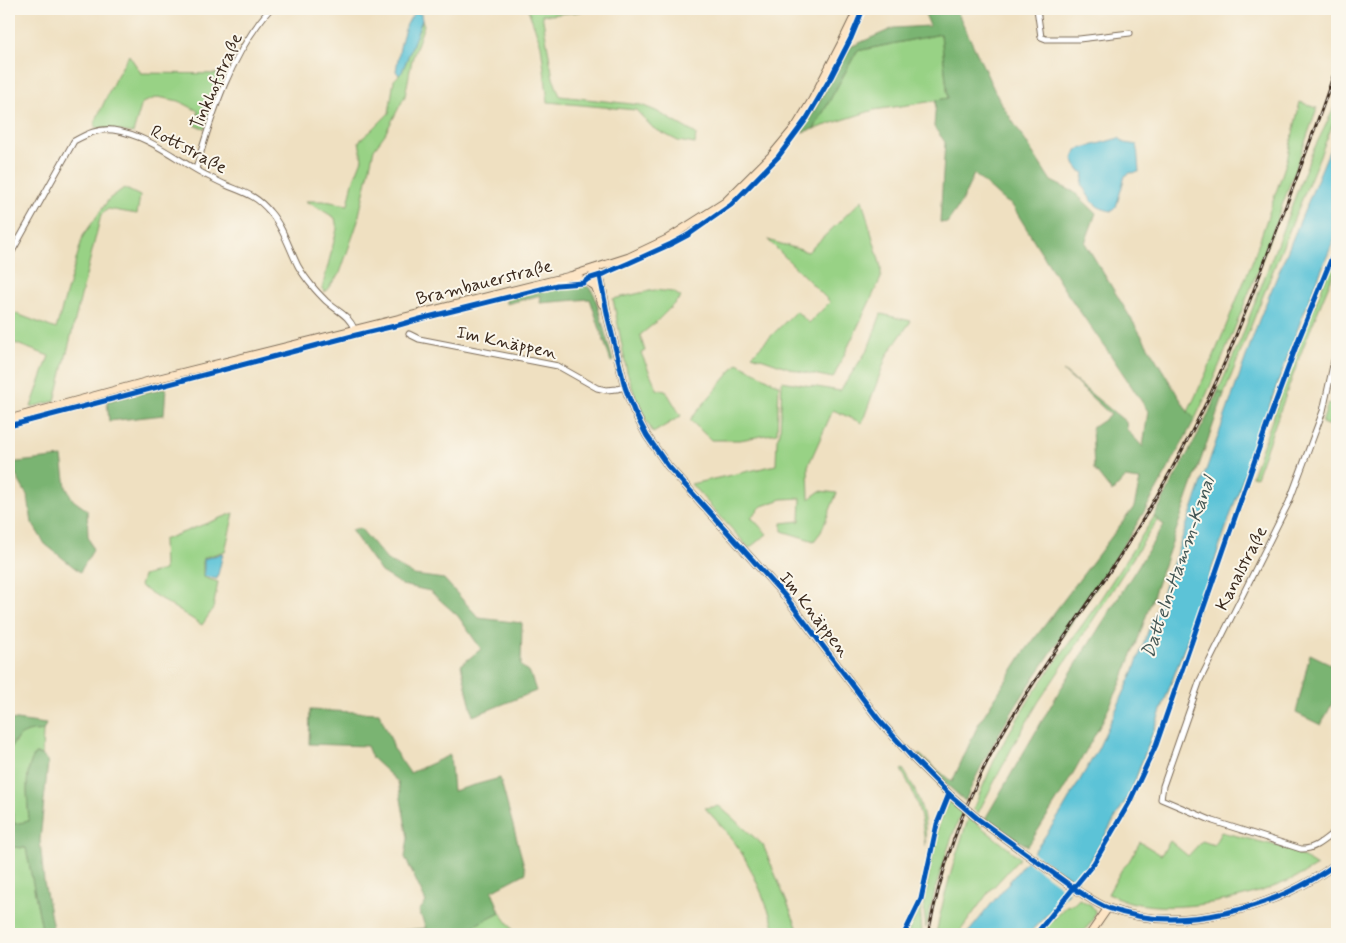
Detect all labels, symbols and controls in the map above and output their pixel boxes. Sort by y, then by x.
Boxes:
street label: Tinkhofstraße [185,29,249,133]
street label: Rottstraße [146,120,231,180]
street label: Brambauerstraße [414,254,555,311]
street label: Im Knäppen [454,321,559,365]
water label: Datteln-Hamm-Kanal [1136,470,1222,662]
street label: Kanalstraße [1210,522,1274,615]
street label: Im Knäppen [773,567,855,662]

